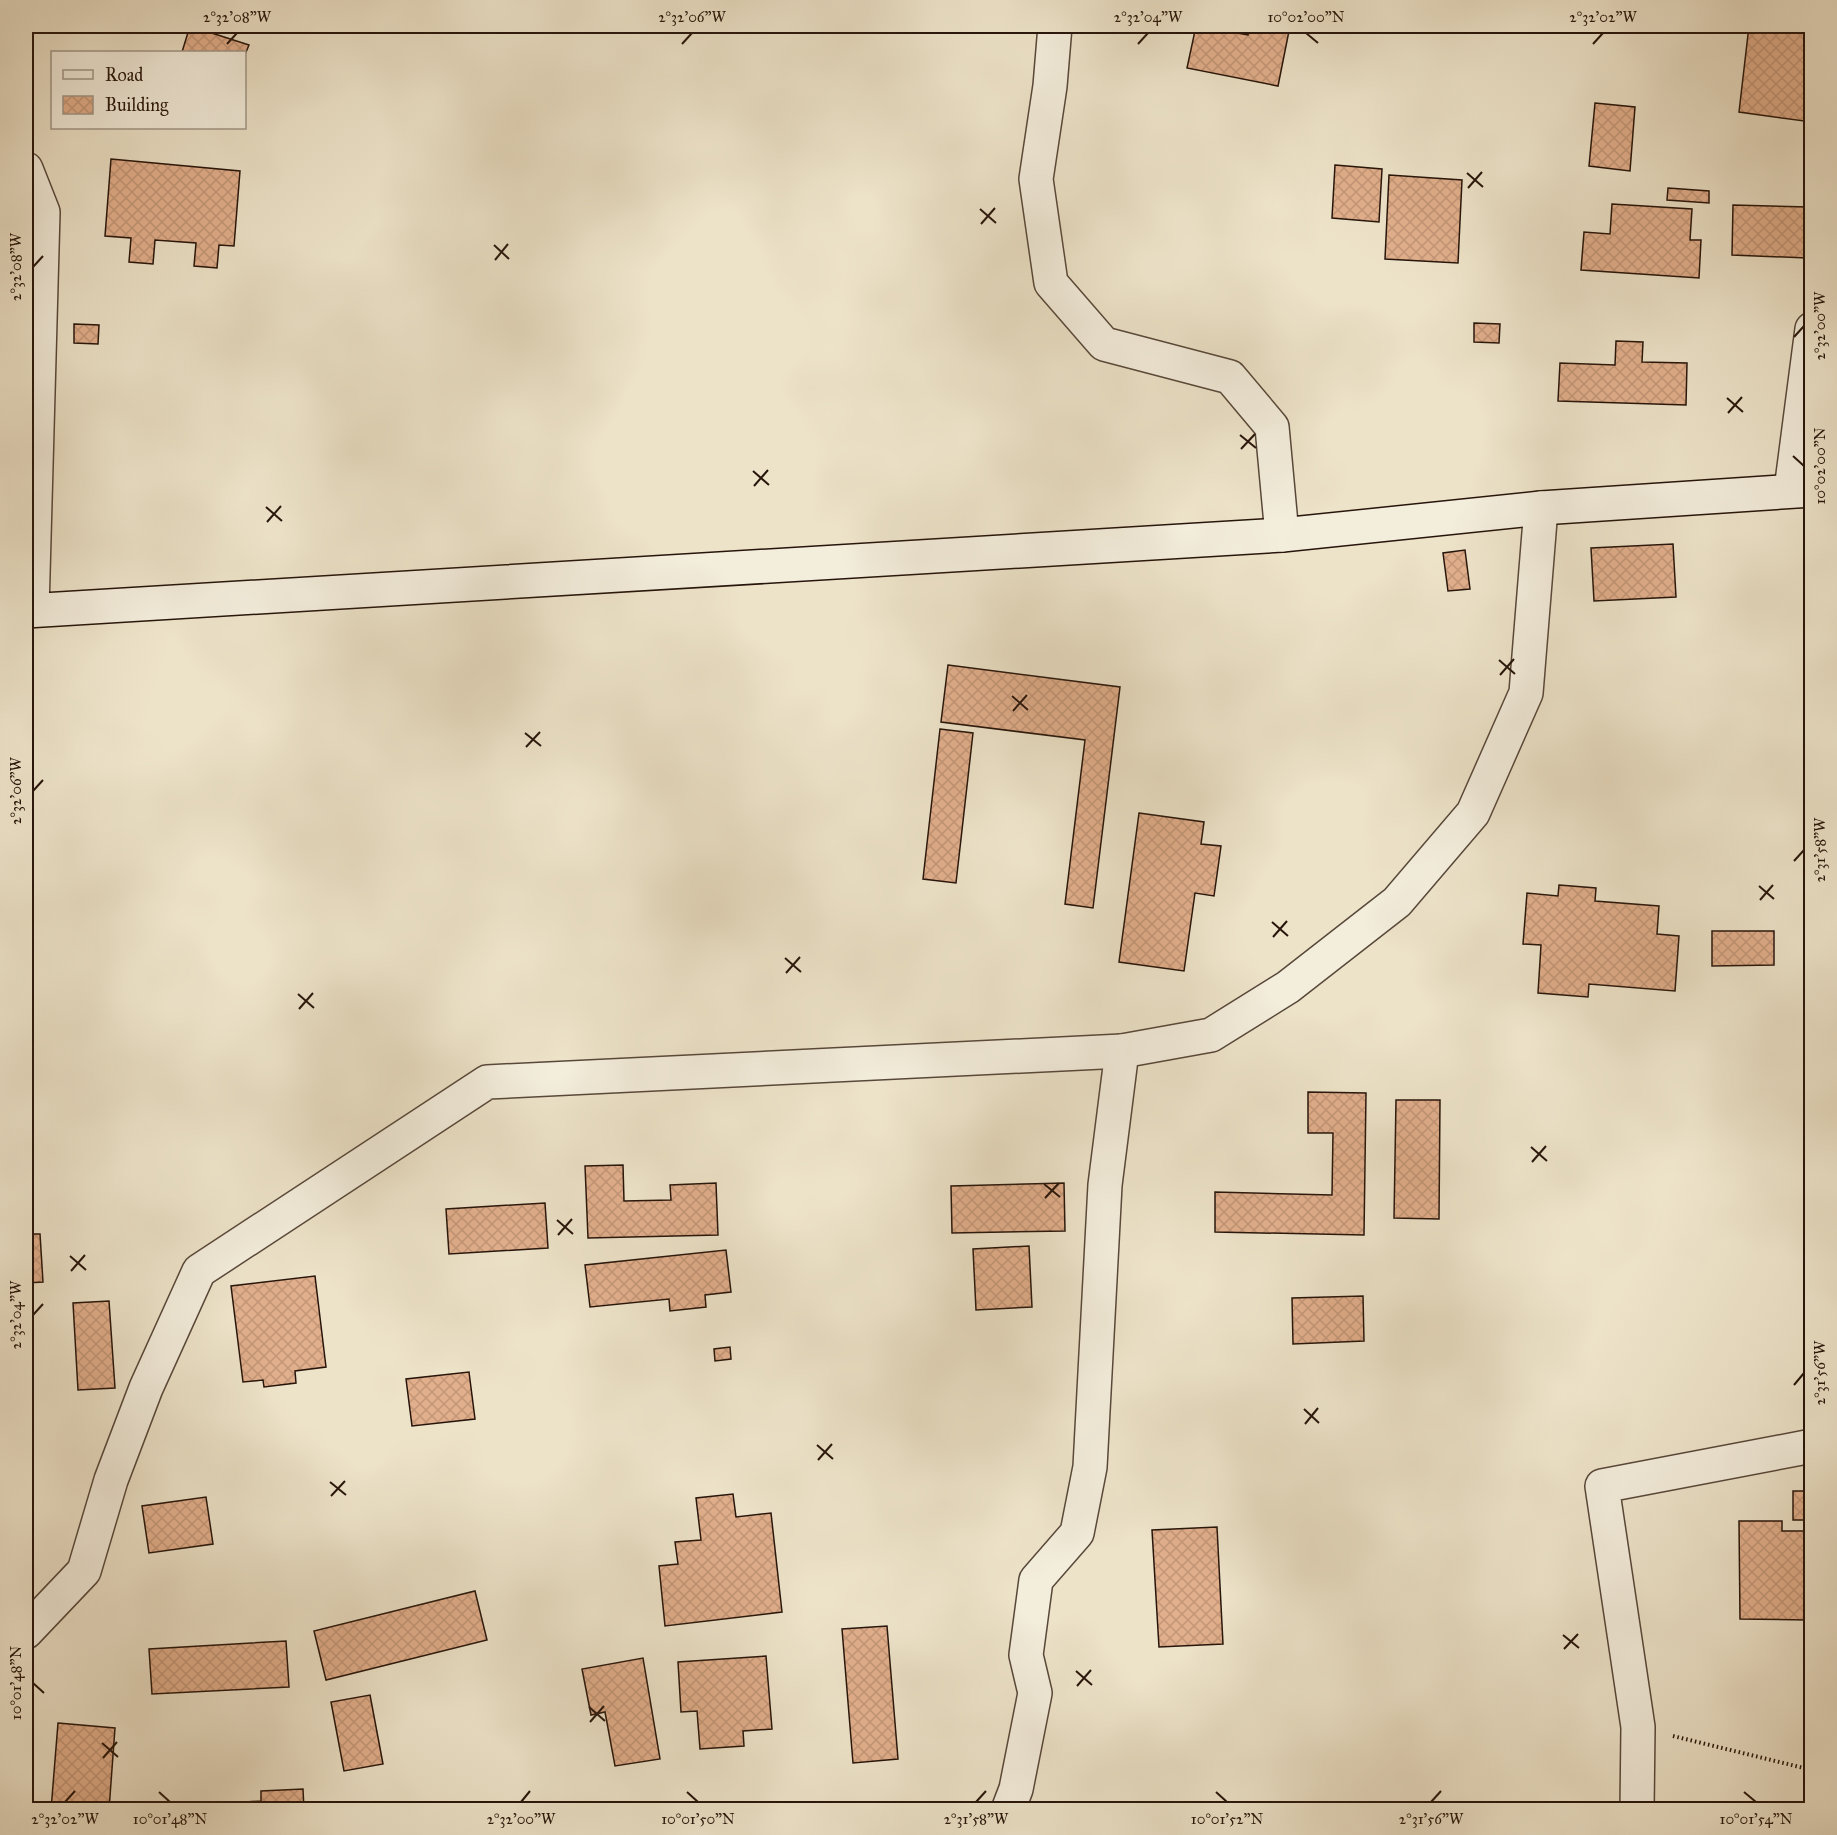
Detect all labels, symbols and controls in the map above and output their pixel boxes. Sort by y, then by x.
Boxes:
text: 2°32'08"W [203,8,272,26]
text: 2°32'06"W [658,8,727,26]
text: 2°32'04"W [1114,8,1183,26]
text: 10°02'00"N [1267,8,1345,26]
text: 2°32'02"W [1569,8,1637,26]
legend [51,51,246,129]
text: Road [105,64,143,86]
text: Building [105,94,169,117]
text: 2°32'08"W [7,232,25,301]
text: 2°32'00"W [1811,291,1829,360]
text: 10°02'00"N [1811,427,1829,505]
text: 2°32'06"W [7,756,25,825]
text: 2°31'58"W [1811,817,1829,882]
text: 2°32'04"W [7,1280,25,1349]
text: 2°31'56"W [1811,1340,1829,1405]
text: 10°01'48"N [7,1646,25,1720]
text: 2°32'02"W [31,1810,99,1828]
text: 10°01'48"N [133,1810,207,1828]
text: 2°32'00"W [487,1810,556,1828]
text: 10°01'50"N [661,1810,735,1828]
text: 2°31'58"W [944,1810,1009,1828]
text: 10°01'52"N [1191,1810,1263,1828]
text: 2°31'56"W [1399,1810,1464,1828]
text: 10°01'54"N [1720,1810,1793,1828]

